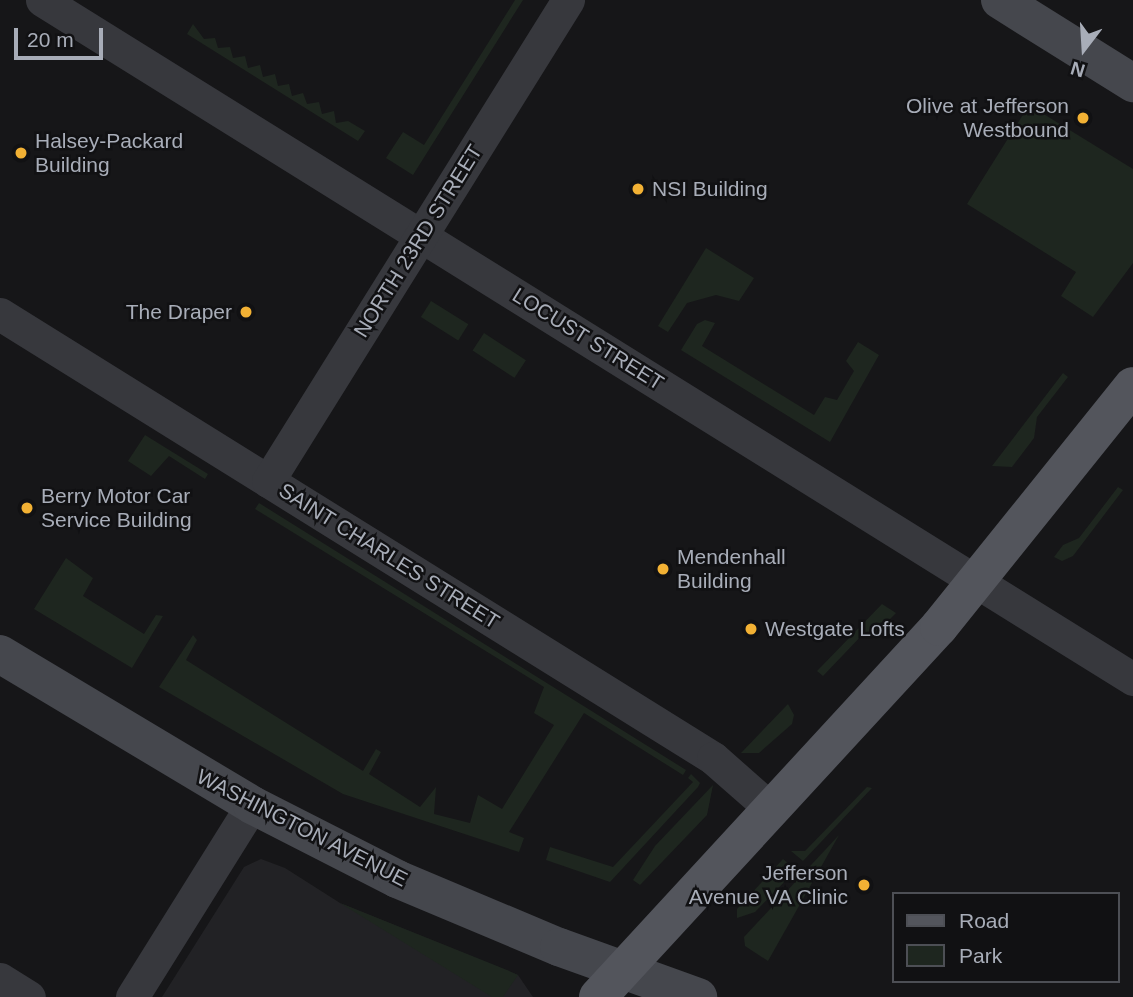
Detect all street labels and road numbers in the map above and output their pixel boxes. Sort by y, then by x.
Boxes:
street label: NORTH 23RD STREET [348,140,488,342]
street label: LOCUST STREET [508,282,668,396]
street label: SAINT CHARLES STREET [274,478,504,634]
street label: WASHINGTON AVENUE [192,764,412,892]

